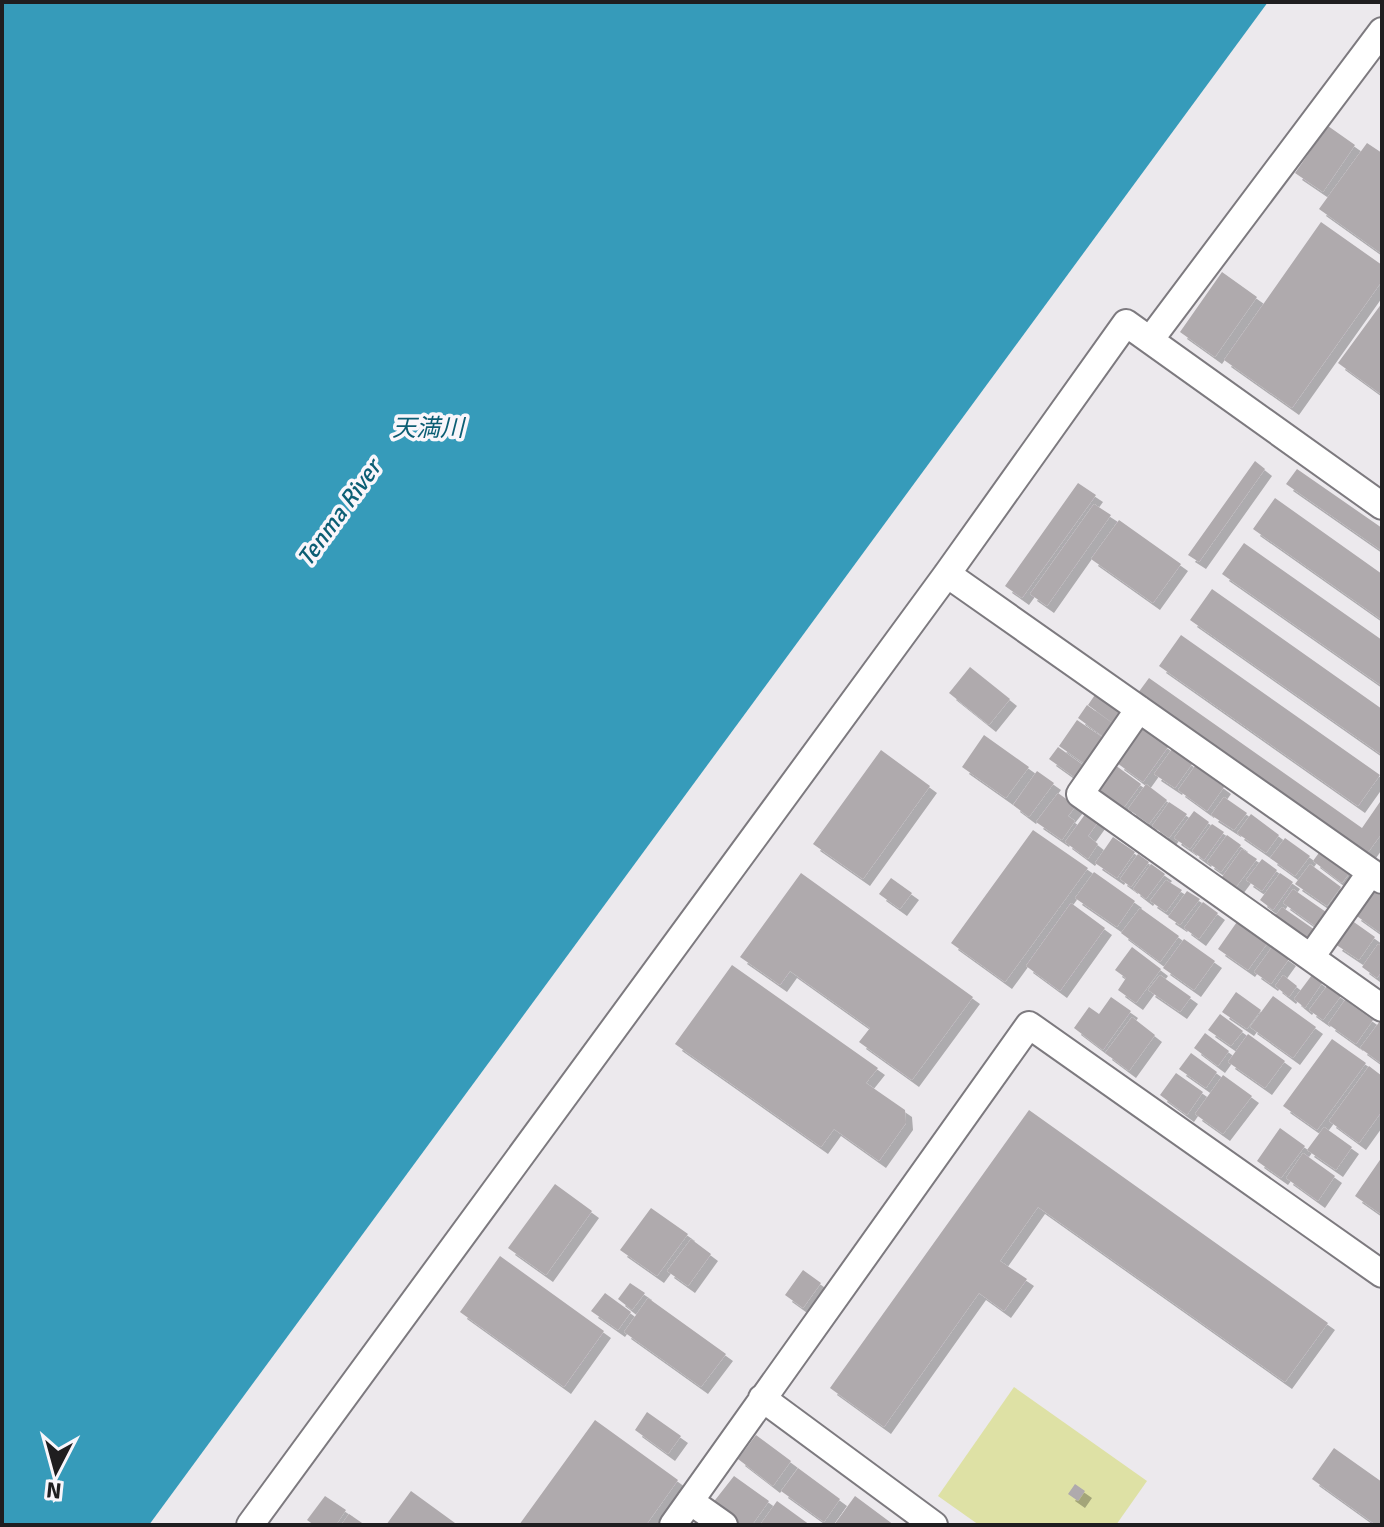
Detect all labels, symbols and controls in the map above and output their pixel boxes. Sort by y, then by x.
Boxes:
water label: 天満川 [392,413,467,443]
water label: Tenma River [291,452,389,572]
north arrow [16,1431,96,1511]
text: N [45,1476,63,1505]

